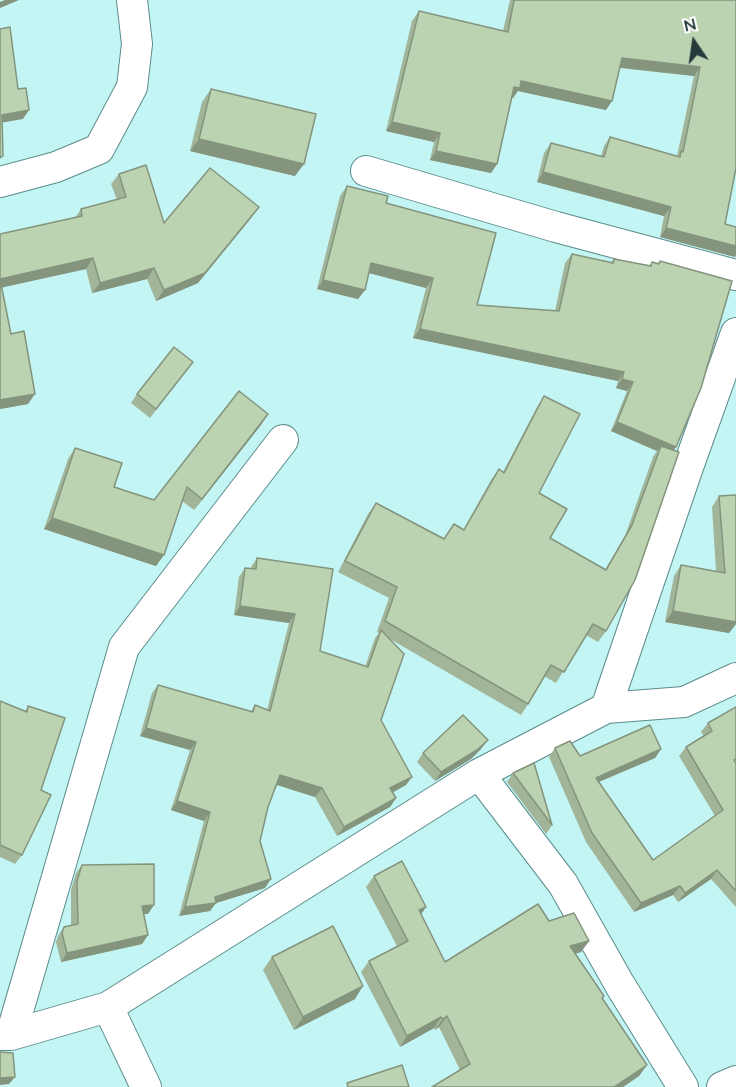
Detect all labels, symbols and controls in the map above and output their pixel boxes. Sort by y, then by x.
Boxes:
north arrow [664,12,724,72]
text: N [682,13,698,35]

